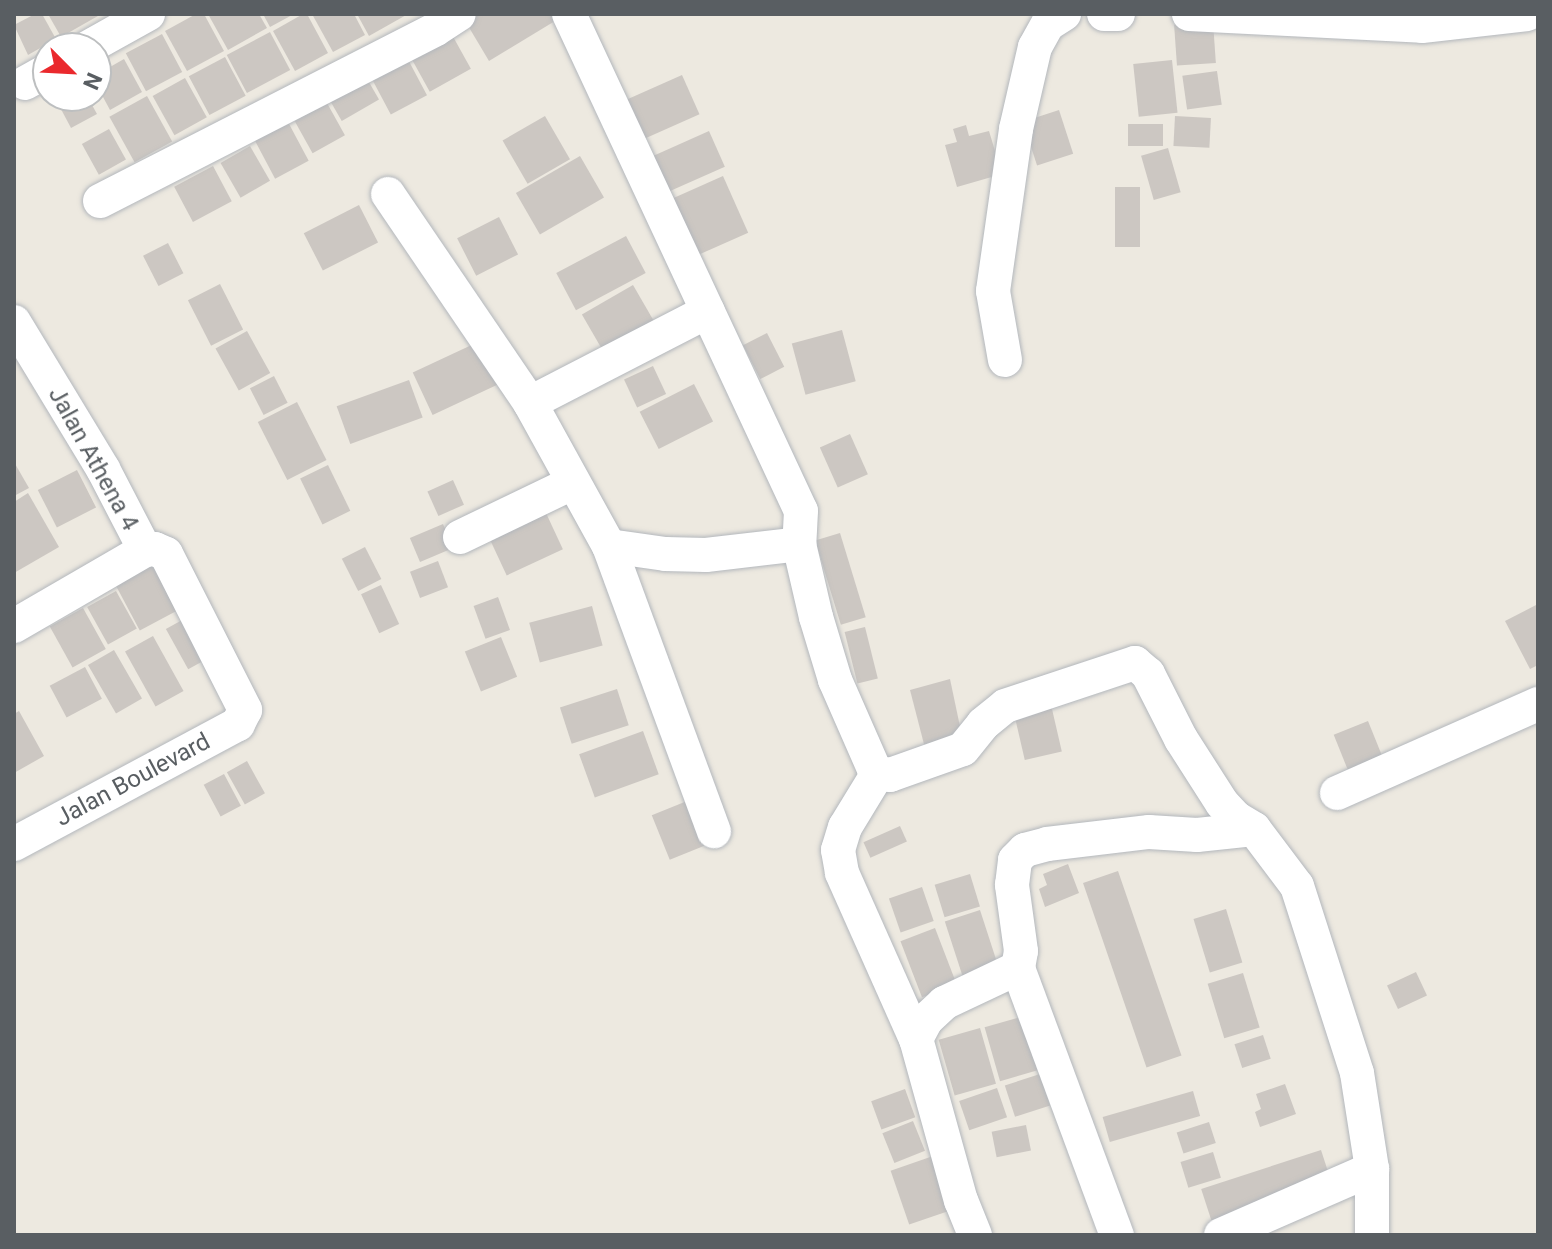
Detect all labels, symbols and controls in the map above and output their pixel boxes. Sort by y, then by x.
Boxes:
north arrow [32,32,112,112]
text: N [78,69,107,93]
street label: Jalan Athena 4 [42,382,144,536]
street label: Jalan Boulevard [51,727,215,833]

